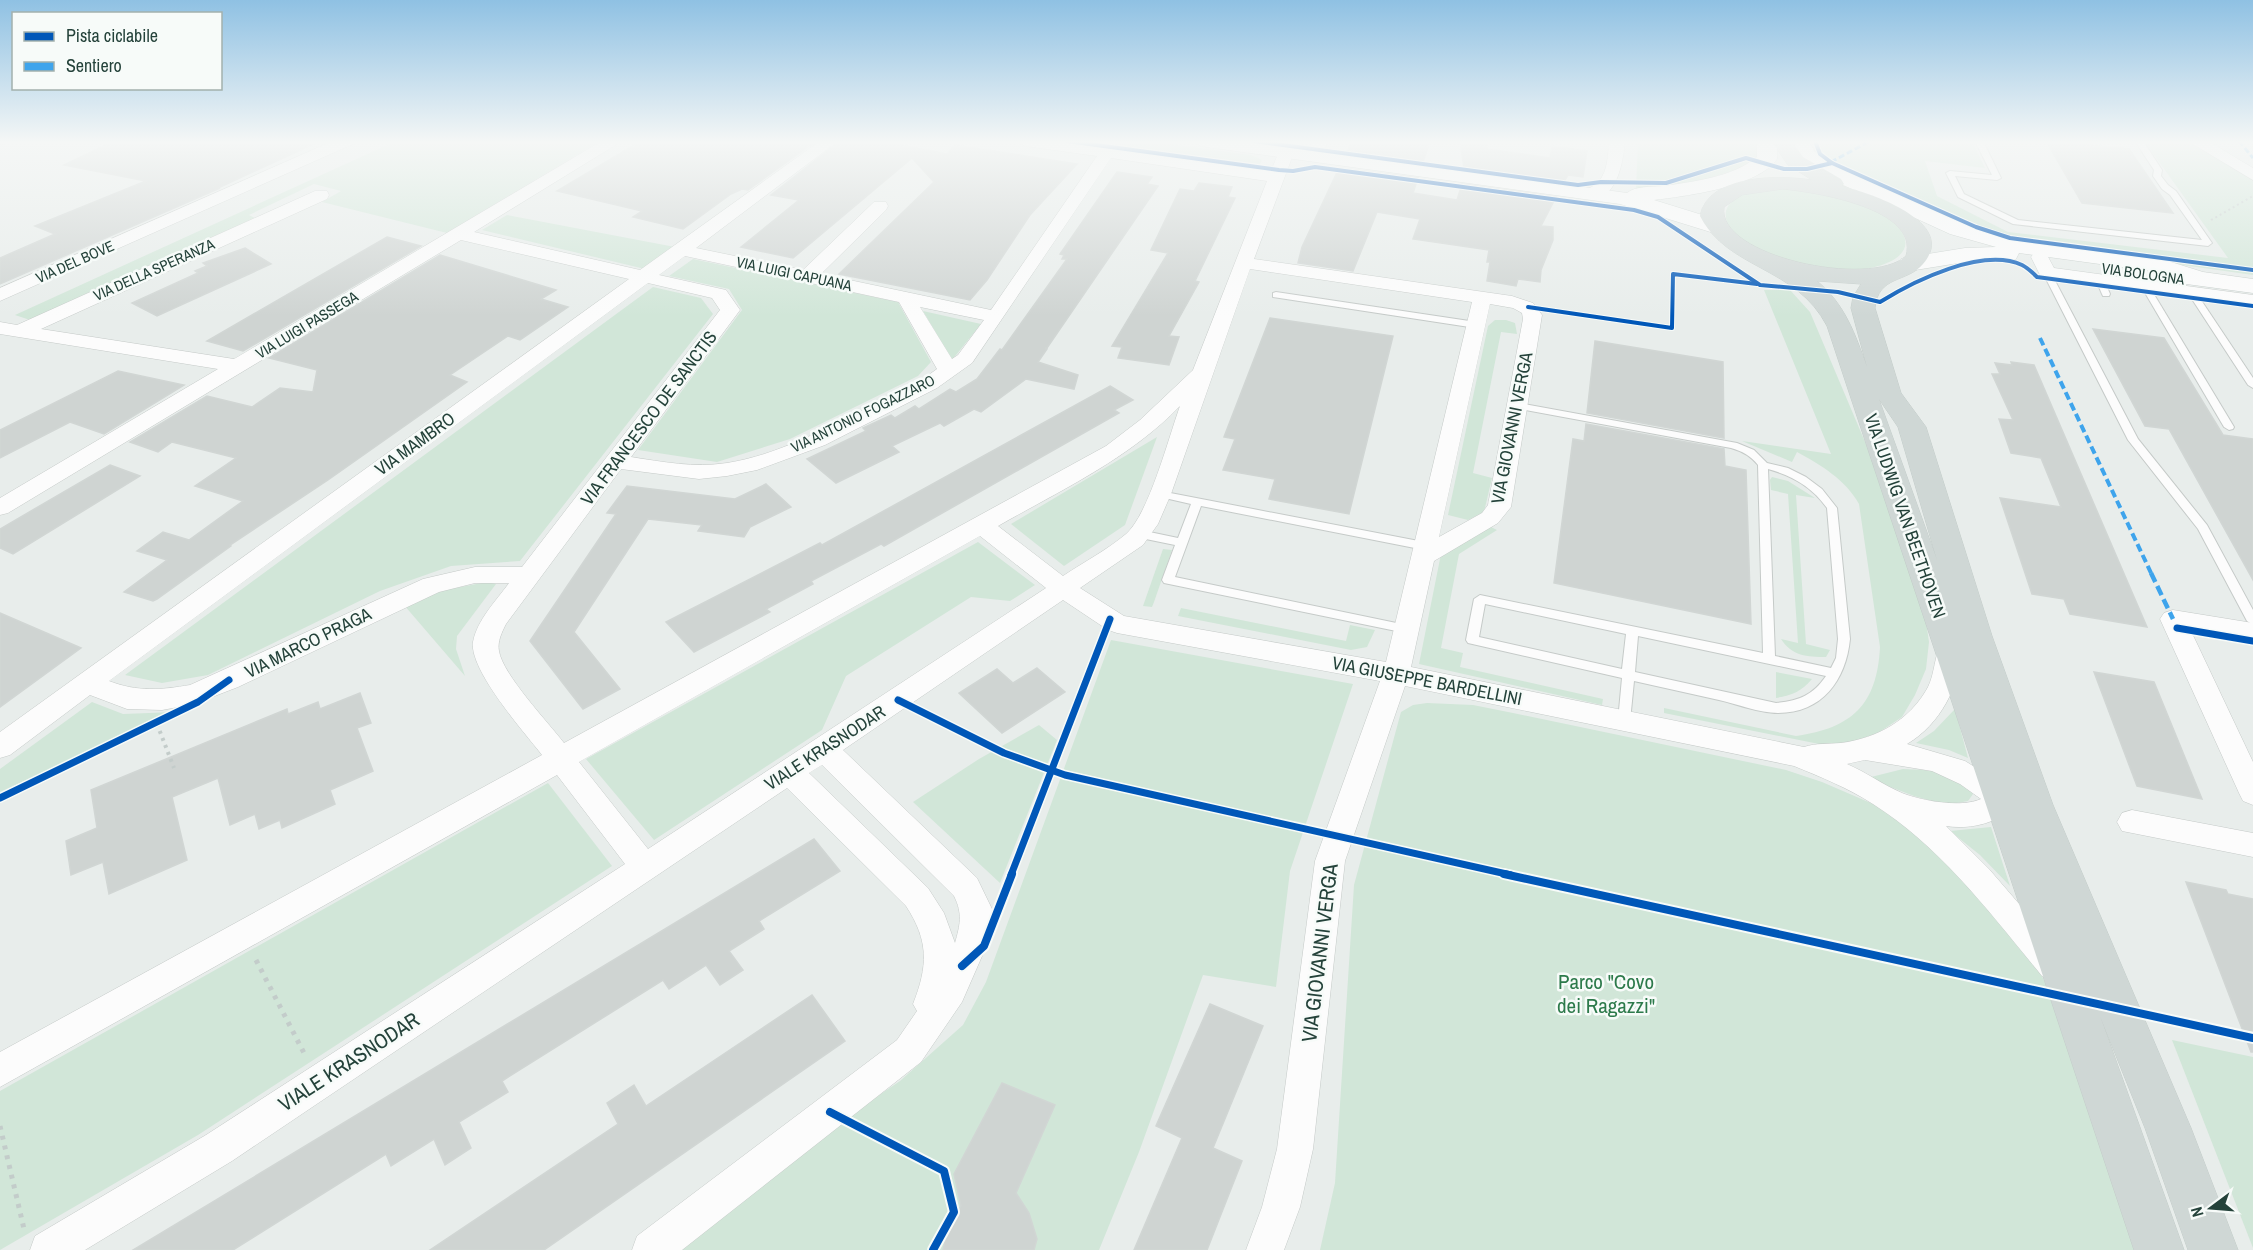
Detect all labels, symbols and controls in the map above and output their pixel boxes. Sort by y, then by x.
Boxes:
legend [12,12,222,90]
text: Pista ciclabile [66,23,158,48]
text: Sentiero [66,53,122,78]
street label: VIA DELLA SPERANZA [90,233,218,306]
street label: VIA DEL BOVE [32,235,117,288]
street label: VIA LUIGI CAPUANA [734,251,855,296]
street label: VIA BOLOGNA [2100,257,2187,290]
street label: VIA LUIGI PASSEGA [252,285,363,363]
street label: VIA FRANCESCO DE SANCTIS [575,325,723,510]
street label: VIA GIOVANNI VERGA [1485,350,1538,506]
street label: VIA ANTONIO FOGAZZARO [787,370,938,458]
street label: VIA MAMBRO [370,406,460,481]
street label: VIA LUDWIG VAN BEETHOVEN [1859,410,1952,621]
street label: VIA MARCO PRAGA [240,601,375,684]
street label: VIA GIUSEPPE BARDELLINI [1330,650,1524,711]
street label: VIALE KRASNODAR [759,699,890,796]
street label: VIA GIOVANNI VERGA [1294,862,1345,1044]
park label: Parco "Covo dei Ragazzi" [1557,967,1655,1020]
street label: VIALE KRASNODAR [273,1005,425,1118]
north arrow [2181,1178,2241,1238]
text: N [2185,1205,2208,1220]

